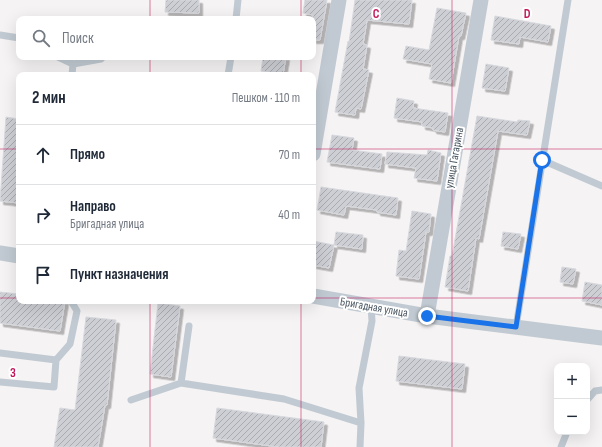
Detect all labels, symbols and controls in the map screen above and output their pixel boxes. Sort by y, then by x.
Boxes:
text: C [373,6,380,22]
text: D [524,6,531,22]
search box [16,16,316,60]
icon: search [30,27,52,49]
text: Поиск [62,29,94,48]
text: 2 мин [32,88,66,108]
text: Пешком · 110 m [232,90,300,106]
street label: улица Гагарина [442,126,467,190]
icon: ahead [32,144,54,166]
text: Прямо [70,145,105,164]
text: 70 m [279,147,300,163]
route start [533,151,551,169]
text: Направо [70,197,116,216]
icon: right [32,204,54,226]
text: 40 m [278,207,300,223]
text: Бригадная улица [70,216,144,232]
icon: arrive [32,264,54,286]
text: Пункт назначения [70,265,168,284]
street label: Бригадная улица [339,294,409,321]
route end [418,307,436,325]
map controls [554,363,590,435]
button: + [554,363,590,399]
text: 3 [10,365,16,381]
button: − [554,399,590,435]

